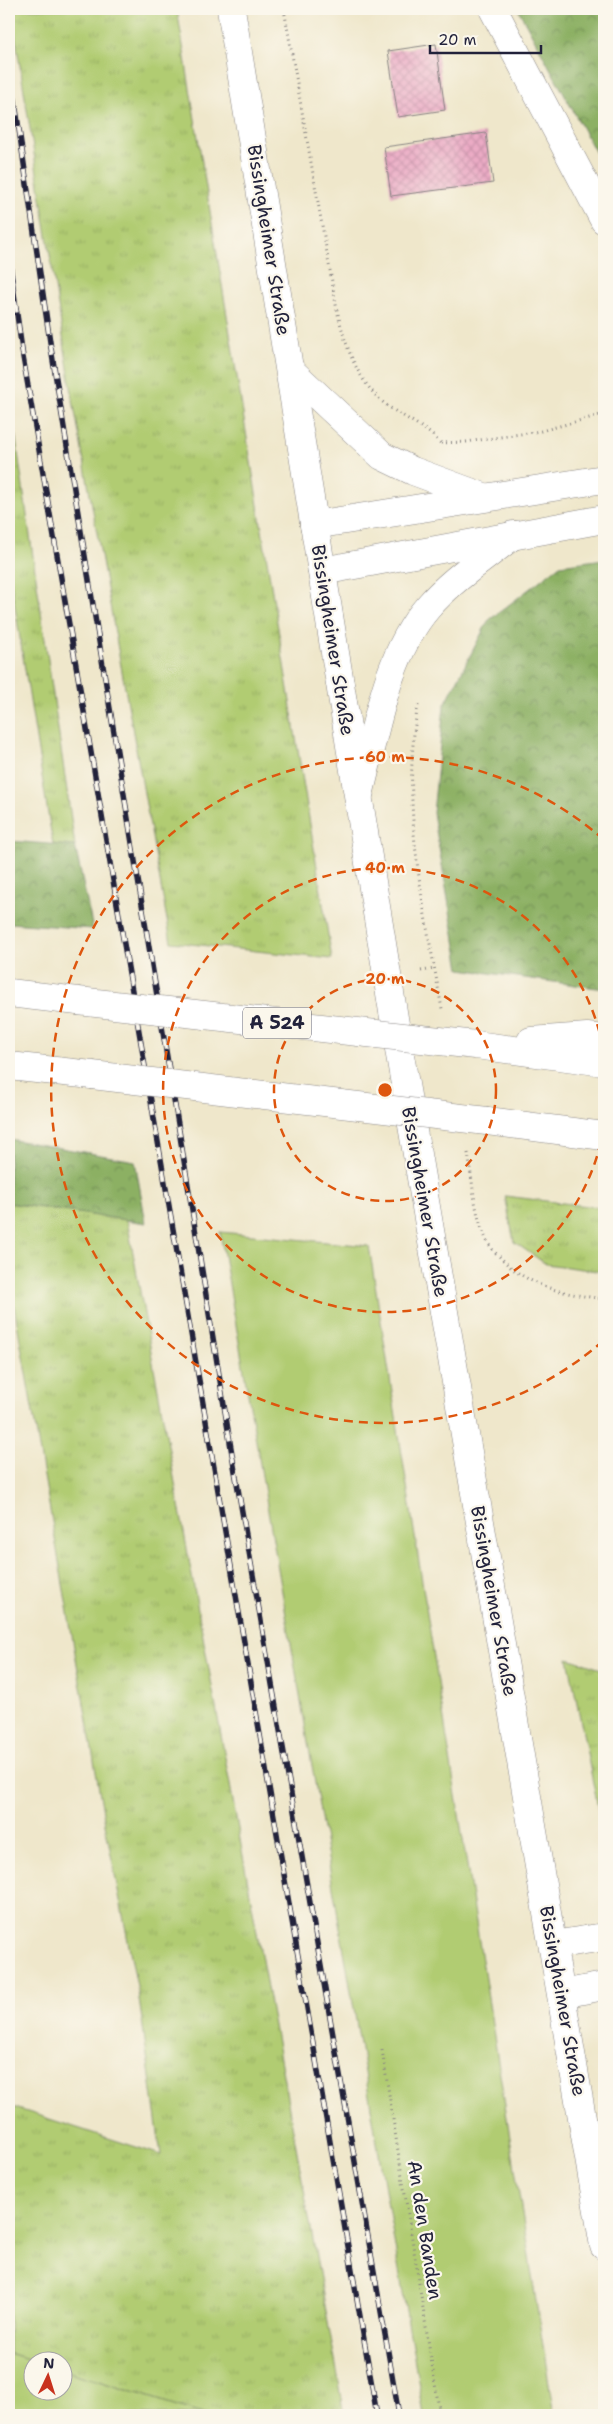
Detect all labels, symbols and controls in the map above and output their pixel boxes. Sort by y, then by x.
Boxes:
scale bar [430,22,542,54]
text: 20 m [438,30,477,50]
street label: Bissingheimer Straße [242,143,296,337]
street label: Bissingheimer Straße [306,543,360,737]
text: 60 m [365,747,405,767]
text: 40 m [365,858,405,878]
text: 20 m [365,969,405,989]
road number: A 524 [243,1008,311,1038]
centre of rings [376,1081,394,1099]
street label: Bissingheimer Straße [396,1105,454,1299]
street label: Bissingheimer Straße [465,1504,523,1698]
street label: Bissingheimer Straße [534,1904,592,2098]
street label: An den Banden [402,2158,448,2302]
north arrow [22,2352,72,2402]
text: N [43,2354,55,2372]

